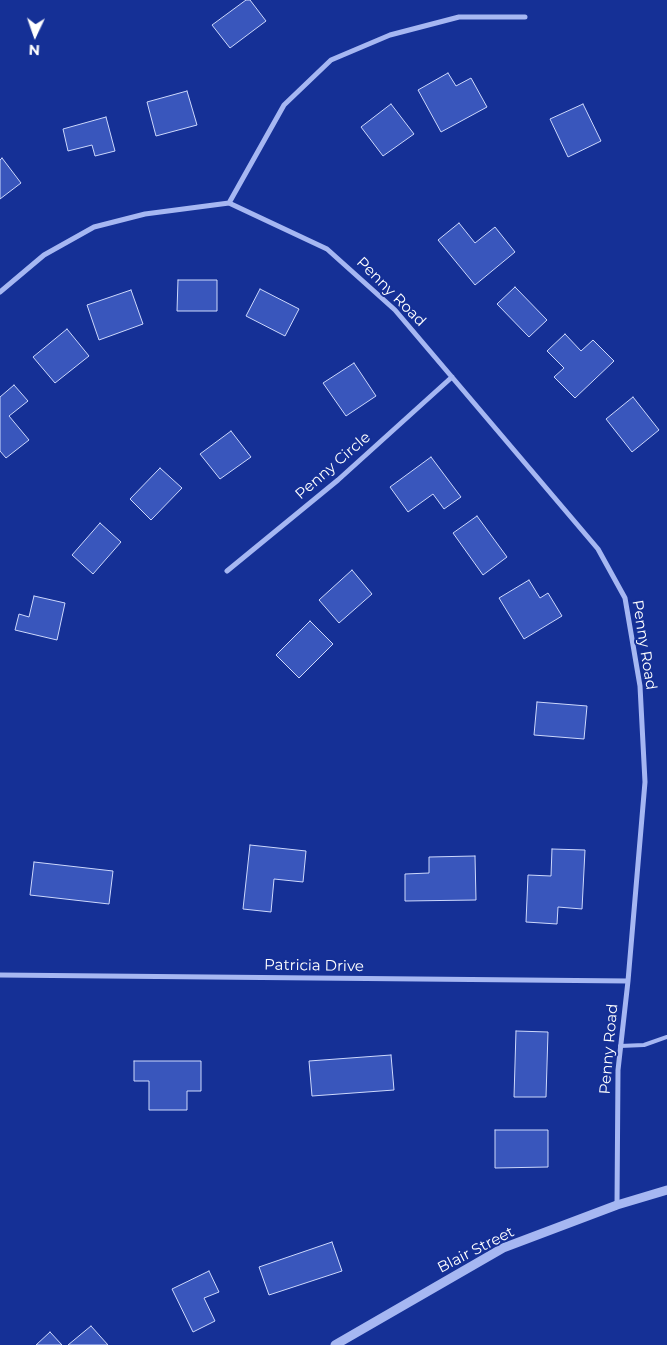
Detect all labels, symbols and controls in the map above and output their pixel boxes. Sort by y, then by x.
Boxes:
north arrow [10,10,60,60]
text: N [28,41,40,59]
street label: Penny Road [352,253,430,331]
street label: Penny Circle [292,429,374,503]
street label: Penny Road [628,599,660,691]
street label: Patricia Drive [264,956,364,976]
street label: Penny Road [596,1003,622,1095]
street label: Blair Street [435,1223,517,1277]

